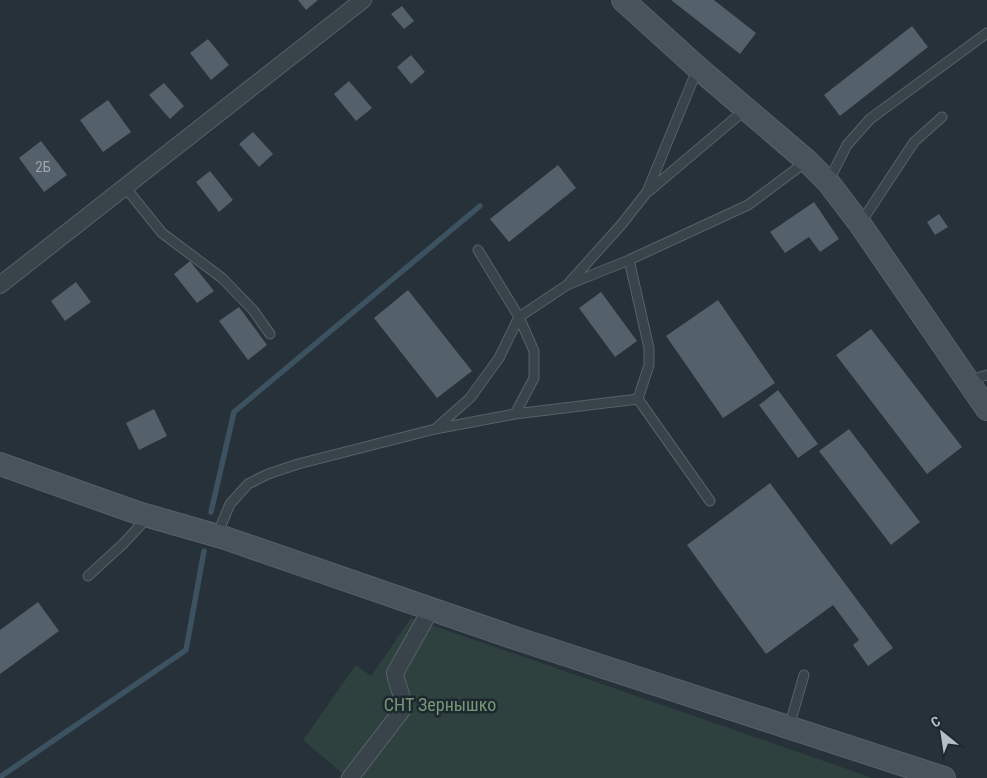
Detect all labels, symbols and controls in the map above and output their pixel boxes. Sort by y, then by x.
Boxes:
house number: 2Б [35,158,51,176]
park label: СНТ Зернышко [384,694,496,715]
north arrow [917,708,967,758]
text: С [928,713,943,731]

